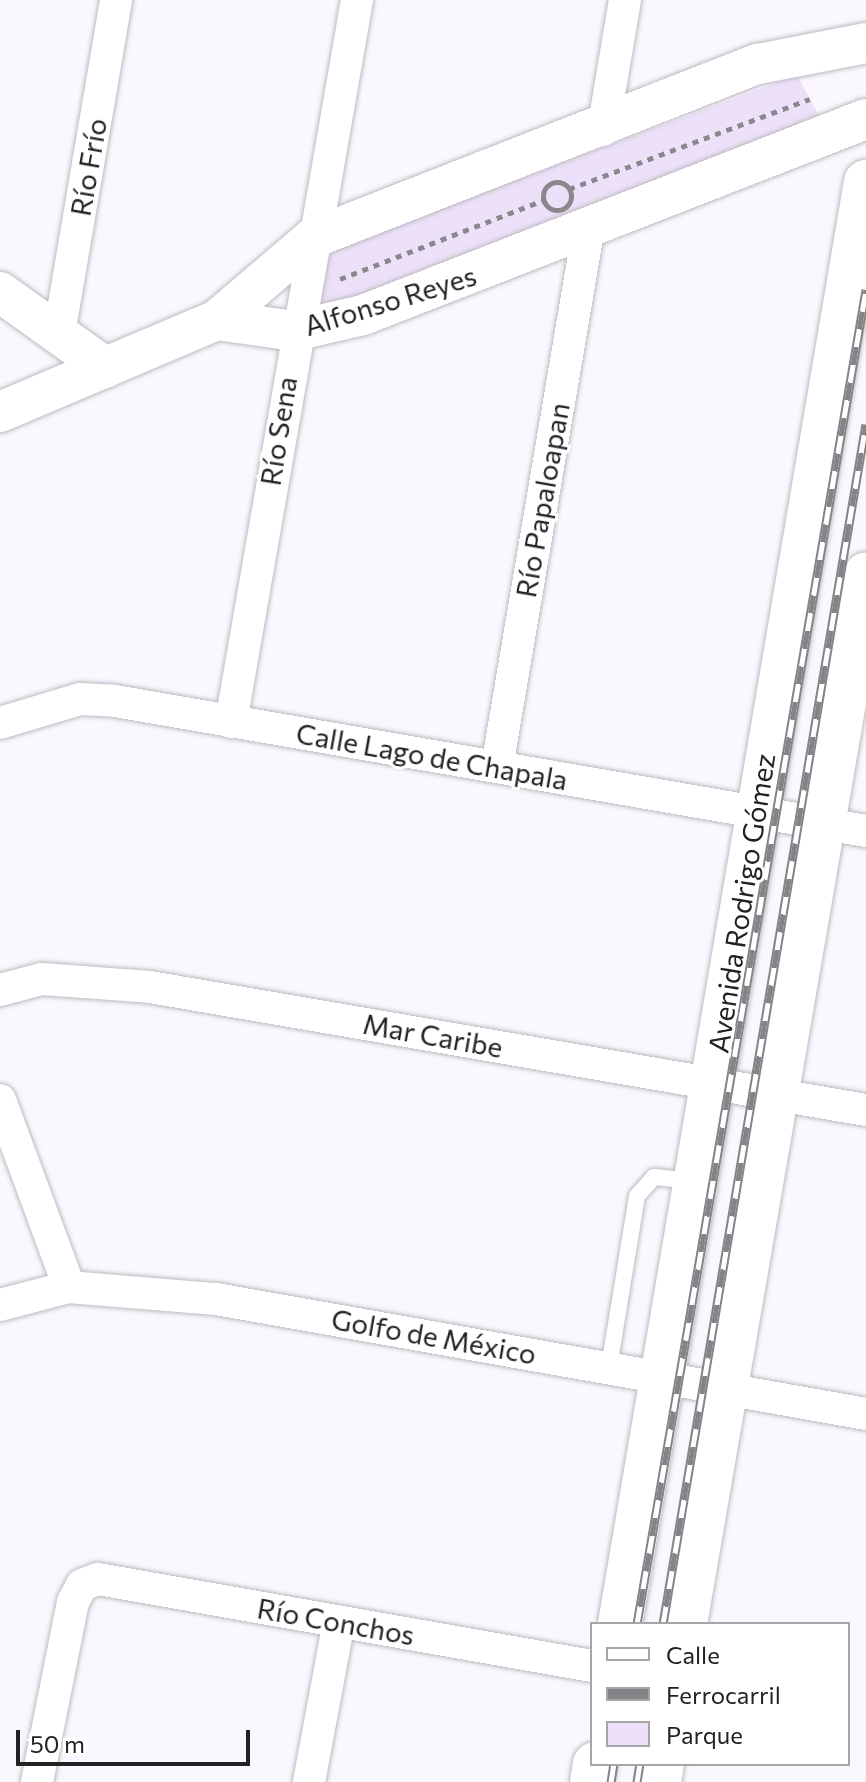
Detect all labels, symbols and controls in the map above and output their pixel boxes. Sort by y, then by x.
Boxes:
street label: Río Frío [63,115,113,219]
street label: Alfonso Reyes [300,258,480,342]
street label: Río Sena [253,374,303,488]
street label: Río Papaloapan [508,400,576,600]
street label: Calle Lago de Chapala [294,716,570,796]
street label: Avenida Rodrigo Gómez [701,751,781,1055]
street label: Mar Caribe [361,1006,505,1064]
street label: Golfo de México [329,1301,539,1371]
street label: Río Conchos [255,1591,417,1651]
legend [590,1622,850,1766]
text: Calle [666,1640,720,1669]
text: Ferrocarril [666,1680,781,1709]
scale bar [20,1714,254,1764]
text: Parque [666,1720,743,1749]
text: 50 m [30,1729,85,1758]

